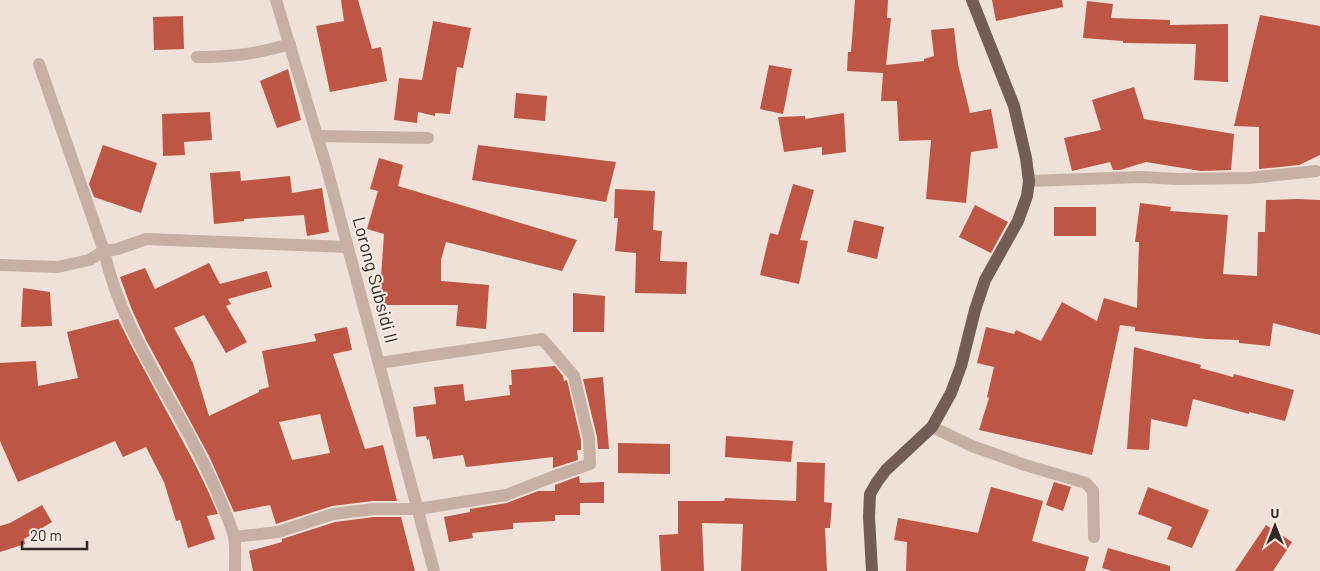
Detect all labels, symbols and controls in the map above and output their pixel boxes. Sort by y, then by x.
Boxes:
street label: Lorong Subsidi II [349,214,403,345]
north arrow [1250,501,1300,551]
text: U [1271,504,1280,521]
scale bar [22,518,88,550]
text: 20 m [30,526,62,544]

